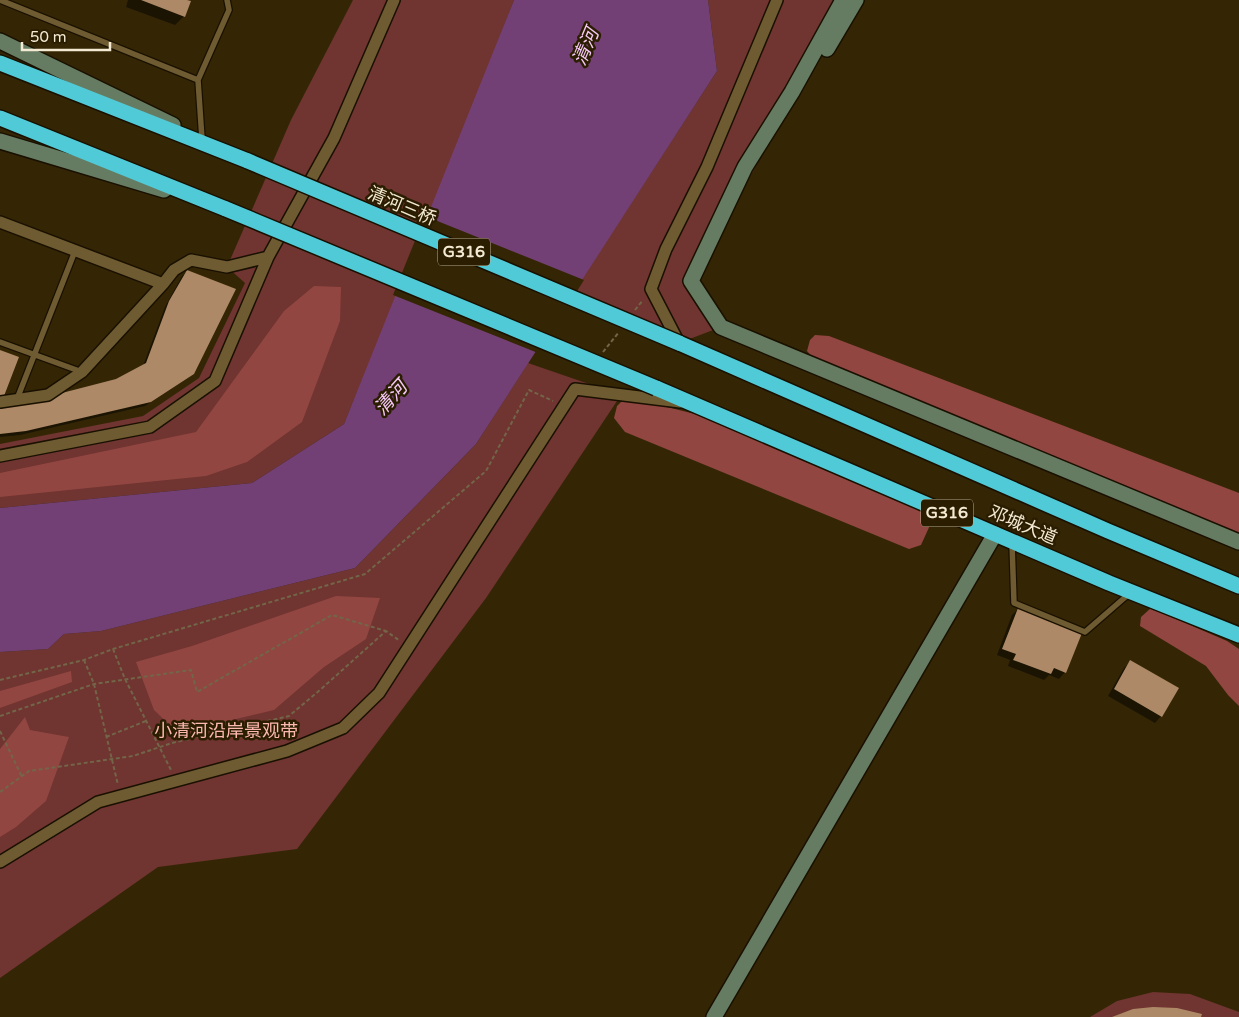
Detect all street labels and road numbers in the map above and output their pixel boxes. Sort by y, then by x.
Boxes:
street label: 清河三桥 [365,182,439,230]
road number: G316 [438,238,490,266]
road number: G316 [921,499,973,526]
street label: 邓城大道 [986,501,1060,549]

